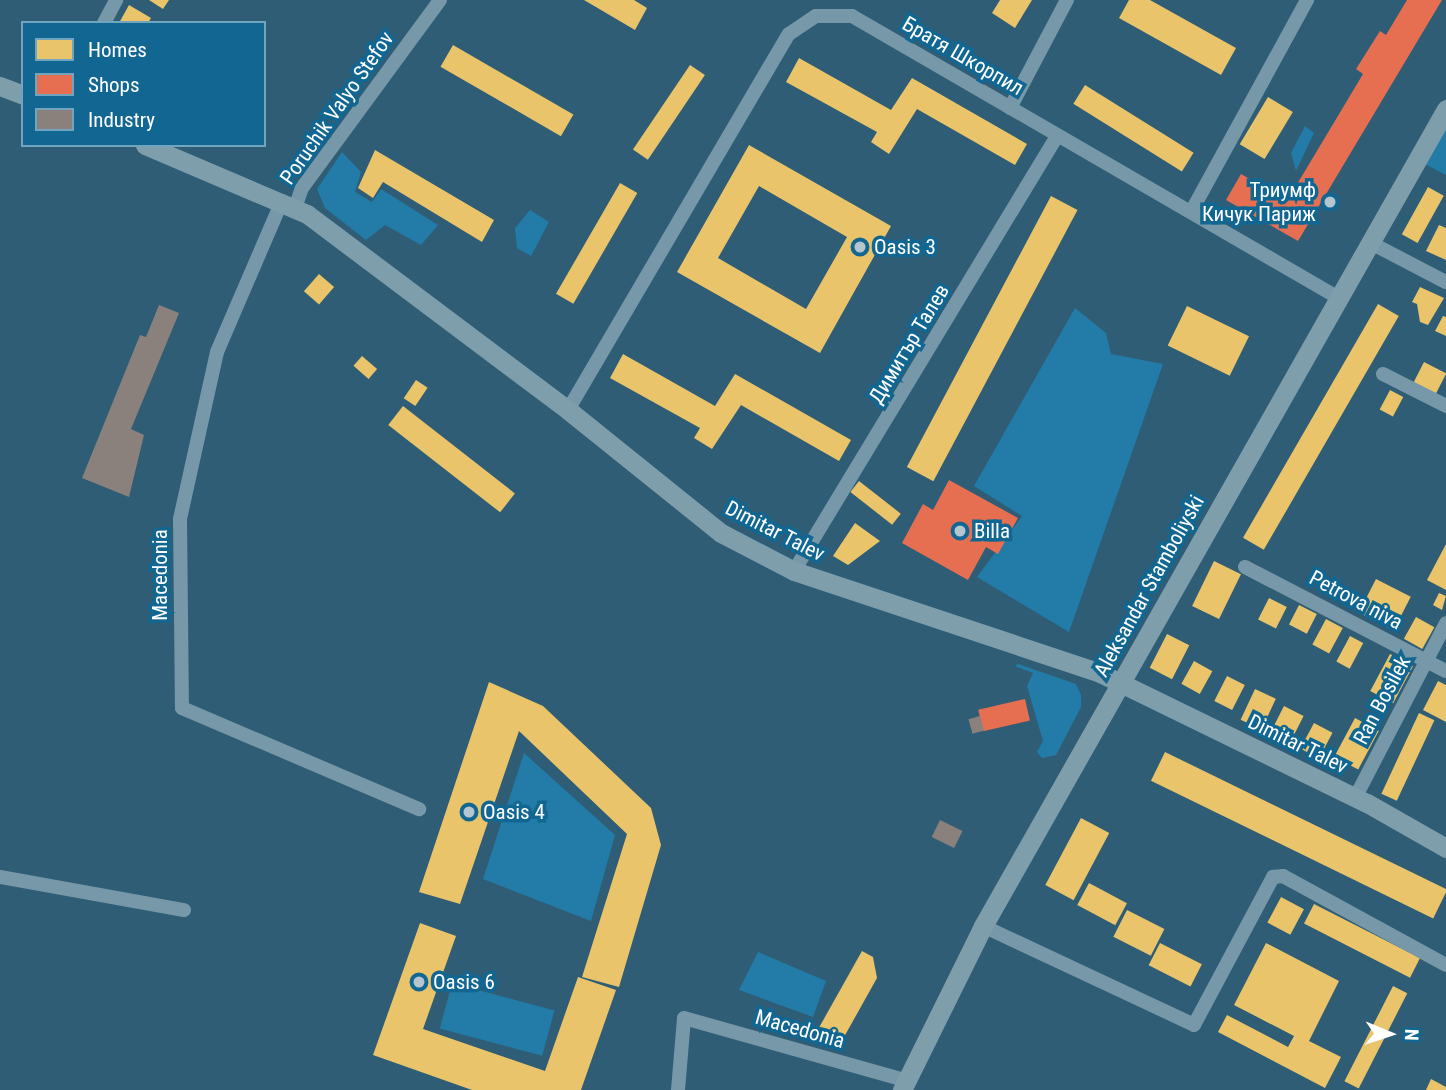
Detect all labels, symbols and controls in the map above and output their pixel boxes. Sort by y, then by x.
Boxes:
street label: Братя Шкорпил [898,11,1028,101]
legend [21,21,266,147]
street label: Poruchik Valyo Stefov [275,27,399,189]
text: Homes [88,38,147,62]
text: Shops [88,73,140,97]
text: Industry [88,108,155,132]
place label: Триумф Кичук Париж [1202,177,1316,227]
marker: Триумф Кичук Париж [1322,194,1338,210]
place label: Oasis 3 [874,234,936,260]
marker: Oasis 3 [852,239,868,255]
street label: Димитър Талев [863,280,955,408]
street label: Aleksandar Stamboliyski [1089,491,1209,681]
street label: Dimitar Talev [721,495,829,567]
place label: Billa [974,518,1010,544]
marker: Billa [952,523,968,539]
street label: Macedonia [147,529,173,621]
street label: Petrova niva [1305,565,1407,635]
street label: Ran Bosilek [1348,651,1416,749]
street label: Dimitar Talev [1244,709,1352,779]
place label: Oasis 4 [483,799,545,825]
marker: Oasis 4 [461,804,477,820]
place label: Oasis 6 [433,969,495,995]
marker: Oasis 6 [411,974,427,990]
north arrow [1355,999,1425,1069]
street label: Macedonia [753,1004,847,1054]
text: N [1400,1029,1423,1041]

